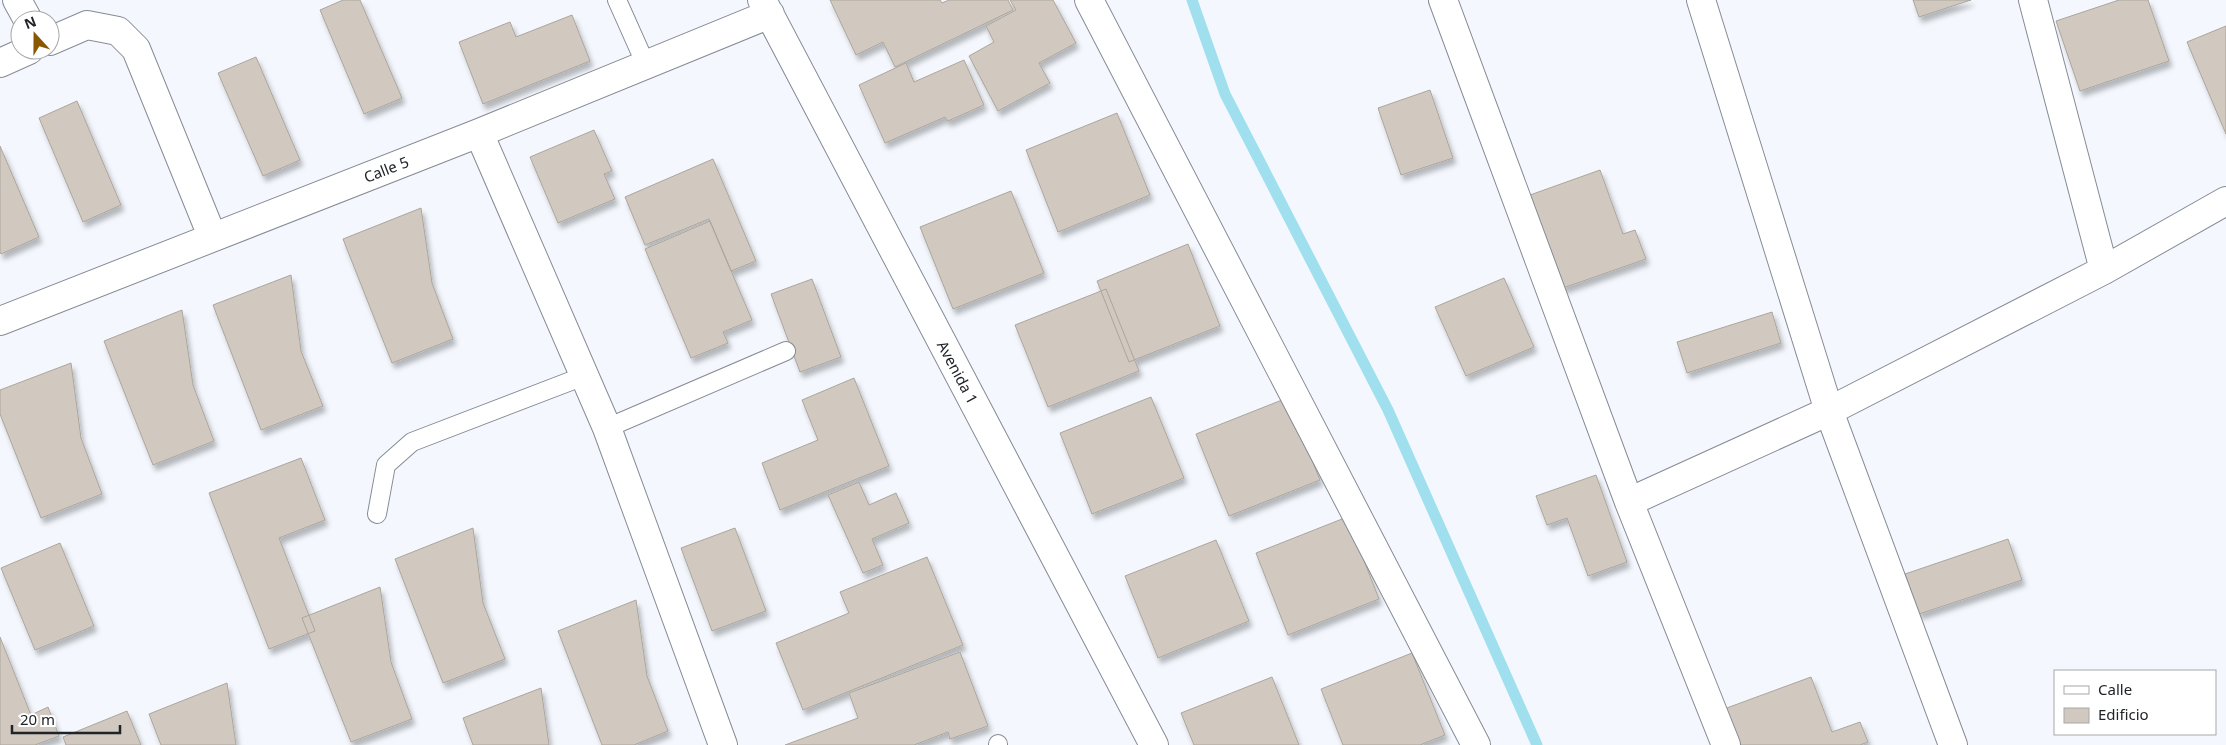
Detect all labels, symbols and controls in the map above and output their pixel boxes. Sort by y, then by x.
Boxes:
north arrow [10,10,60,60]
text: N [21,11,39,33]
street label: Calle 5 [361,151,411,187]
street label: Avenida 1 [933,337,983,407]
legend [2054,670,2216,735]
text: Calle [2098,679,2132,699]
scale bar [12,702,120,734]
text: Edificio [2098,704,2149,724]
text: 20 m [20,709,55,729]

